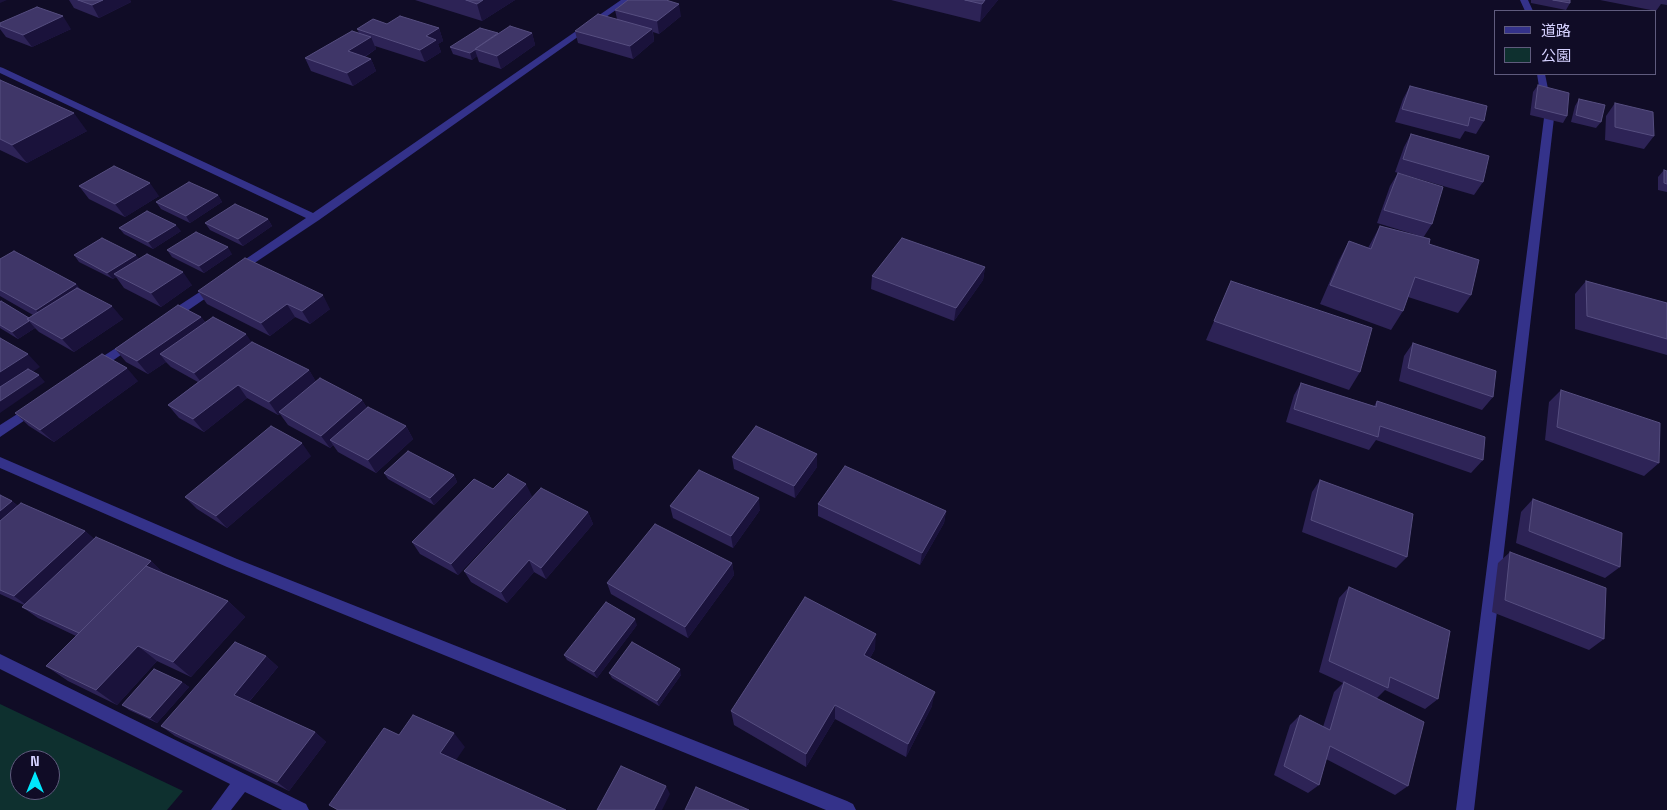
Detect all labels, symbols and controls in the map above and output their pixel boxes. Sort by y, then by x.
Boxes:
legend [1494,10,1657,75]
text: 道路 [1541,21,1571,40]
text: 公園 [1541,46,1571,65]
north arrow [10,750,60,800]
text: N [30,752,40,770]

